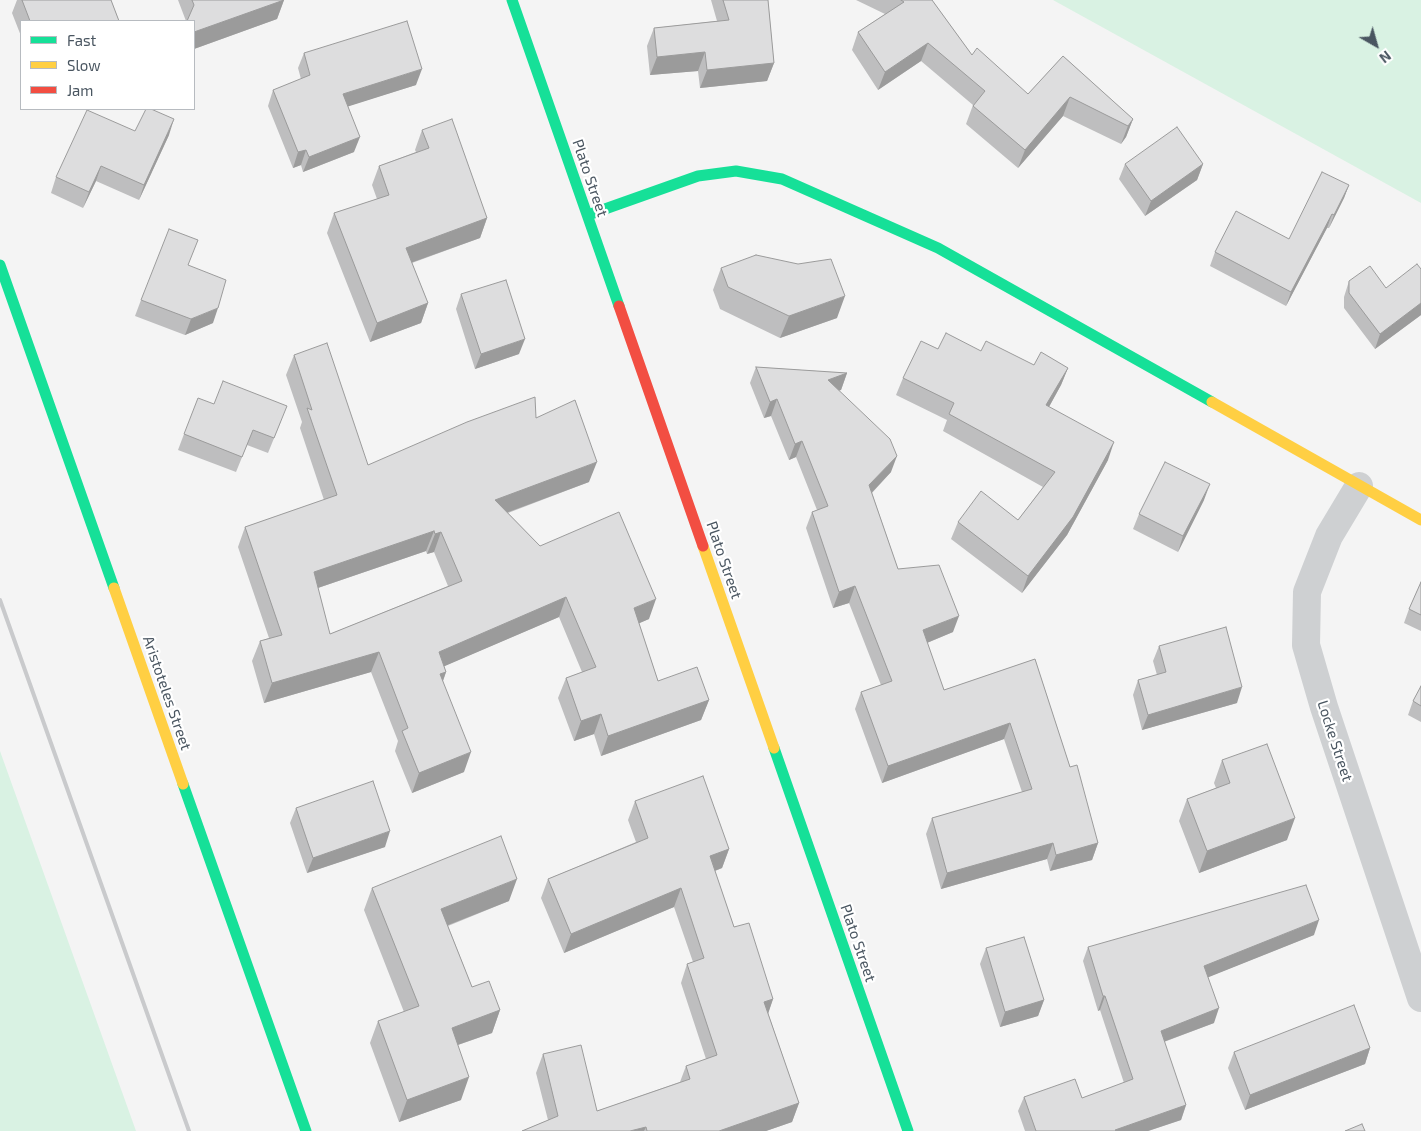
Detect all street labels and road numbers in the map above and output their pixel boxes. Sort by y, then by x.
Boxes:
street label: Plato Street [568,137,612,219]
street label: Plato Street [702,519,746,601]
street label: Aristoteles Street [139,633,195,753]
street label: Locke Street [1313,698,1357,784]
street label: Plato Street [836,902,880,984]

